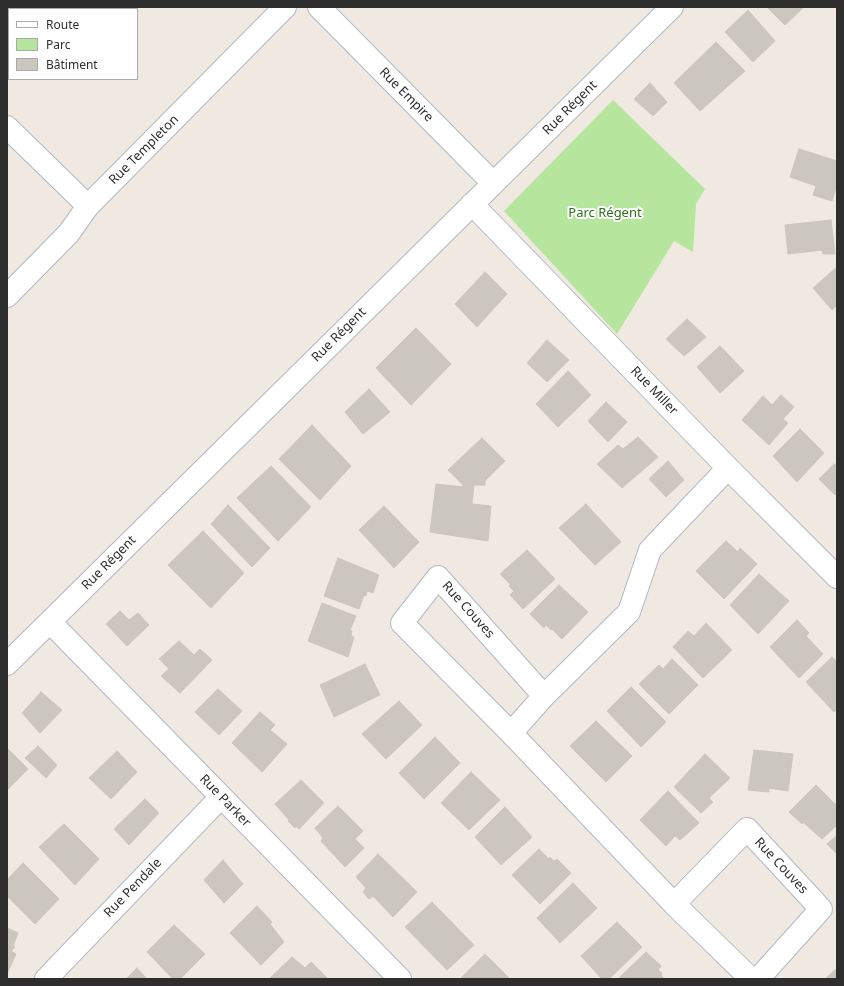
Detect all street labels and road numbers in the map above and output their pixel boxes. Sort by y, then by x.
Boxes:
street label: Rue Empire [376,65,436,125]
street label: Rue Régent [540,78,600,138]
street label: Rue Templeton [106,112,182,188]
street label: Rue Régent [309,305,369,365]
street label: Rue Miller [627,364,681,418]
street label: Rue Régent [79,533,139,593]
street label: Rue Couves [438,578,498,642]
street label: Rue Parker [196,771,254,831]
street label: Rue Couves [751,835,811,897]
street label: Rue Pendale [101,855,165,921]

